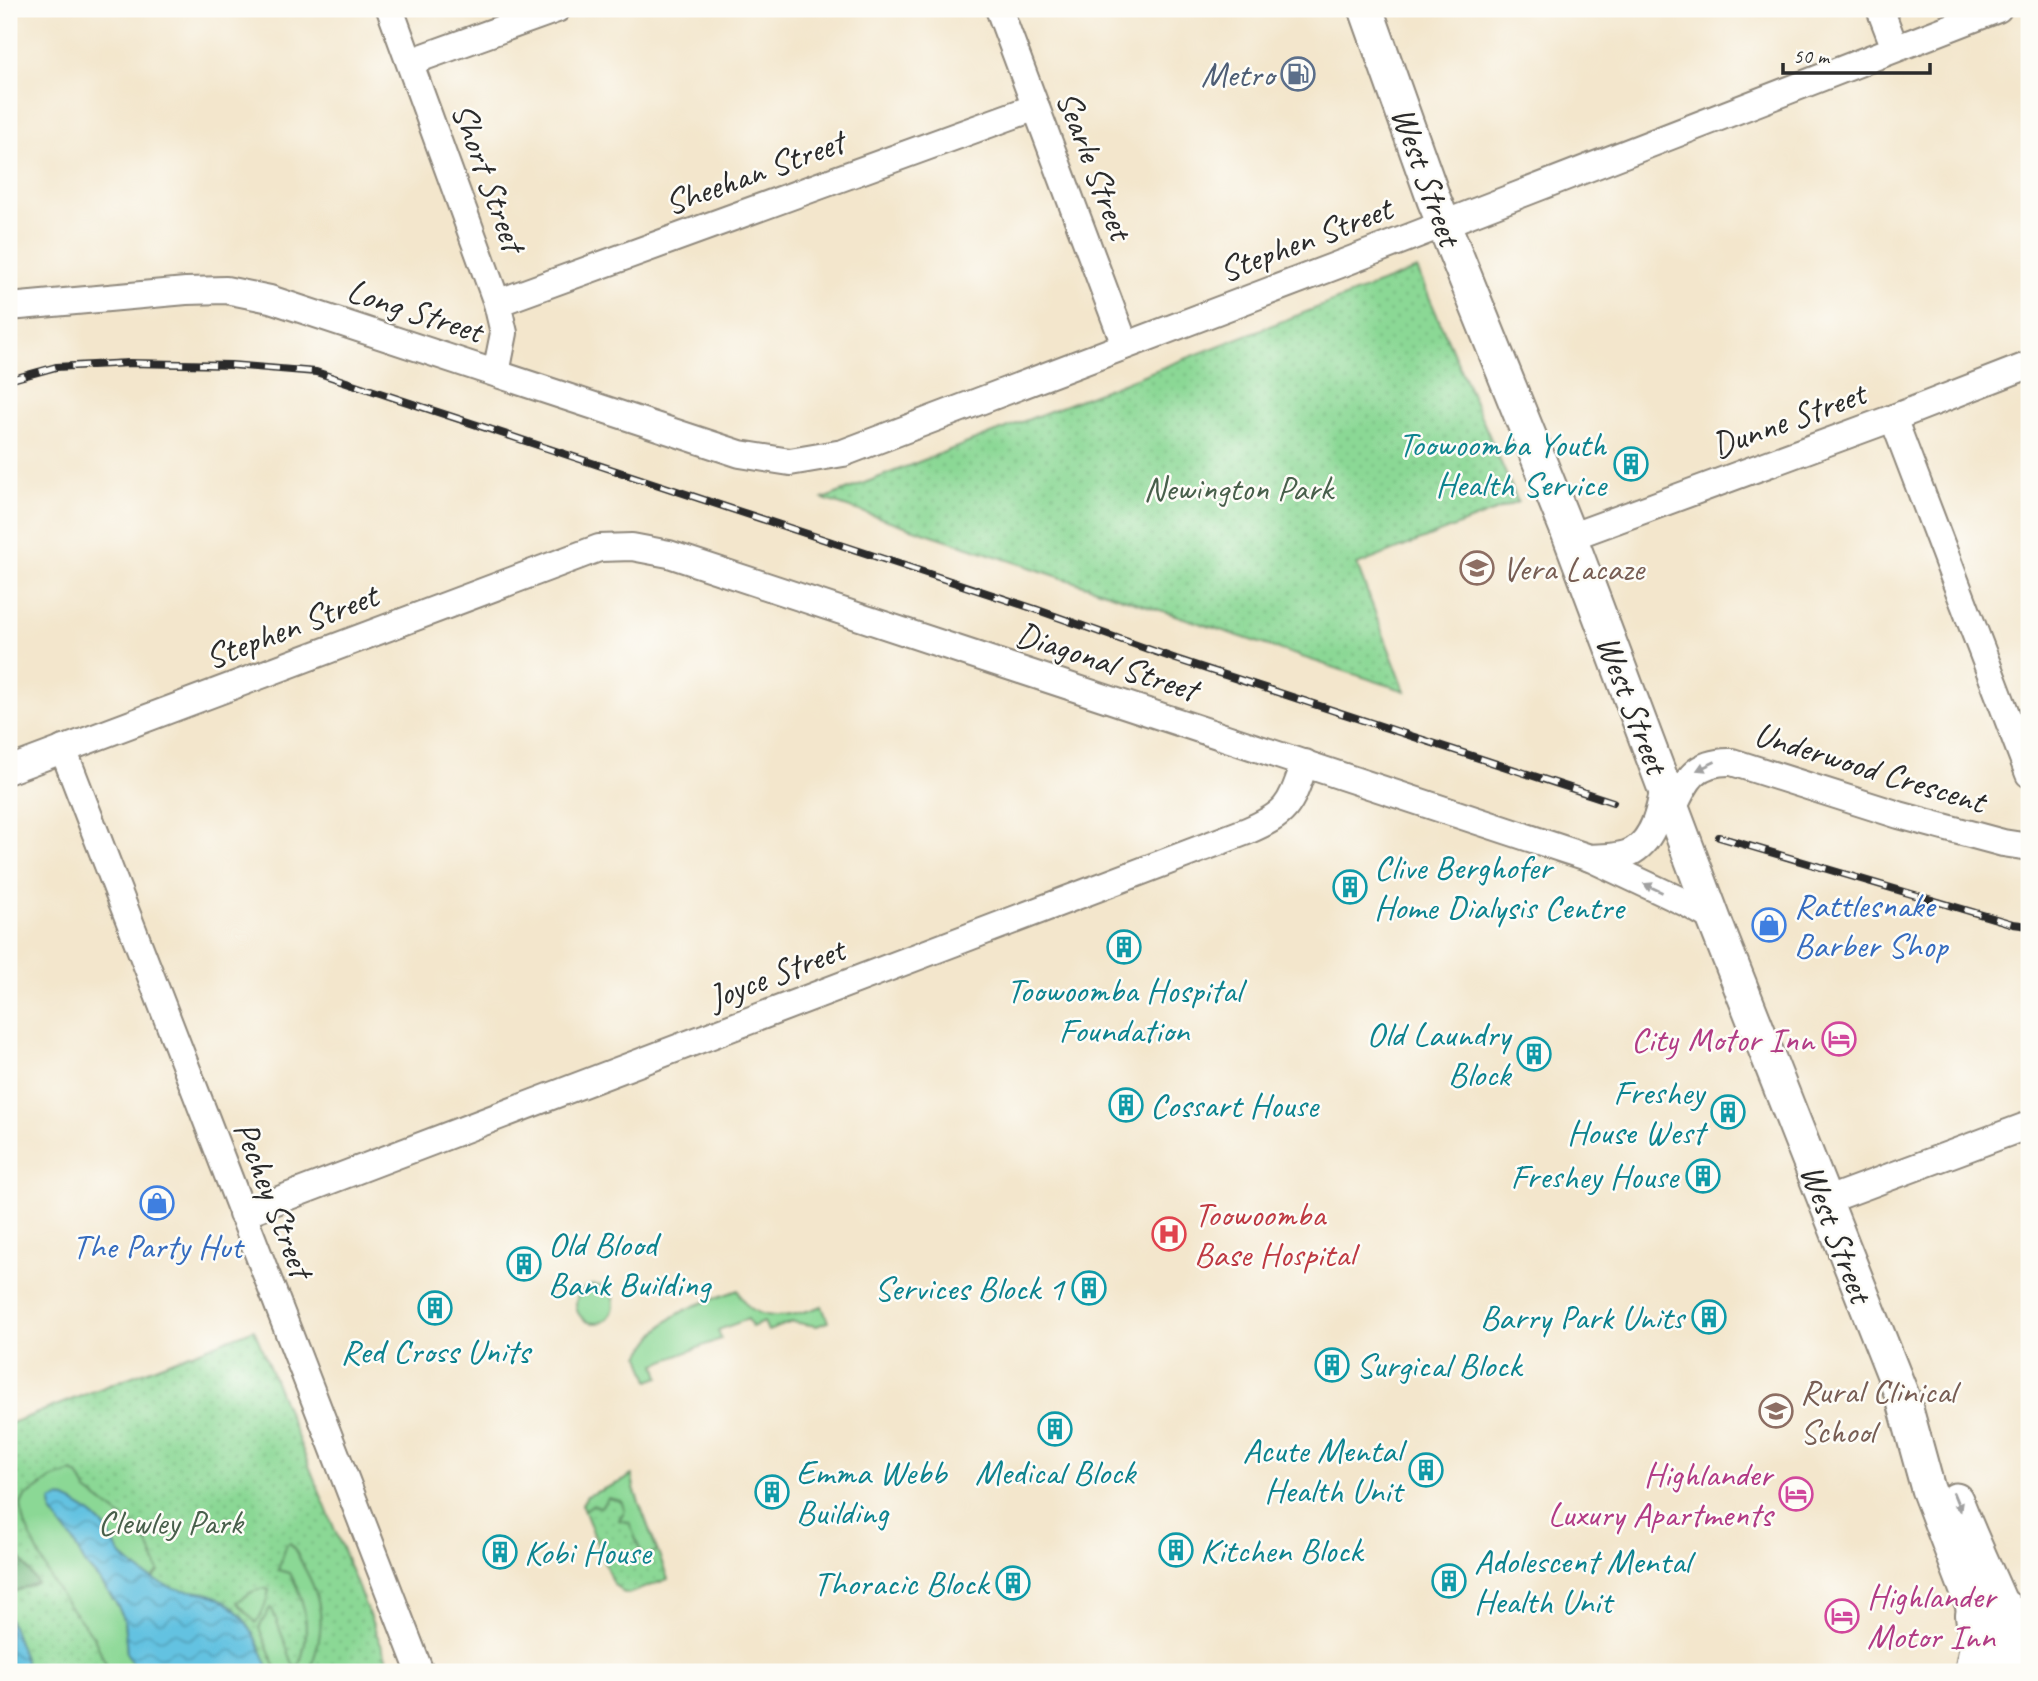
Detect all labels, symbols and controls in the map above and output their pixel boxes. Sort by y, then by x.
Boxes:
scale bar [1783,32,1930,76]
text: 50 m [1793,43,1831,69]
place label: Metro [1201,52,1278,97]
fuel station icon: Metro [1279,55,1317,93]
street label: Searle Street [1046,84,1145,249]
street label: Short Street [441,97,538,262]
street label: West Street [1381,101,1474,255]
street label: Sheehan Street [658,118,854,226]
street label: Stephen Street [1213,185,1401,293]
street label: Long Street [342,268,491,354]
street label: Dunne Street [1705,370,1874,468]
place label: Toowoomba Youth Health Service [1398,422,1609,507]
building icon: Toowoomba Youth Health Service [1612,445,1650,483]
park label: Newington Park [1143,466,1336,511]
place label: Vera Lacaze [1502,546,1646,591]
school or university icon: Vera Lacaze [1458,549,1496,587]
street label: Stephen Street [199,572,387,680]
street label: Diagonal Street [1011,611,1207,713]
street label: West Street [1586,629,1681,783]
street label: Underwood Crescent [1749,711,1994,825]
one-way arrow [1696,760,1716,772]
place label: Clive Berghofer Home Dialysis Centre [1374,845,1626,930]
building icon: Clive Berghofer Home Dialysis Centre [1331,868,1369,906]
one-way arrow [1643,882,1663,894]
place label: Rattlesnake Barber Shop [1794,883,1949,968]
shop icon: Rattlesnake Barber Shop [1750,906,1788,944]
street label: Joyce Street [700,926,854,1021]
building icon: Toowoomba Hospital Foundation [1105,928,1143,966]
place label: Toowoomba Hospital Foundation [1007,968,1248,1053]
place label: Old Laundry Block [1367,1012,1513,1097]
place label: City Motor Inn [1631,1017,1816,1062]
hotel icon: City Motor Inn [1820,1020,1858,1058]
building icon: Old Laundry Block [1515,1035,1553,1073]
place label: Freshey House West [1567,1070,1708,1155]
place label: Cossart House [1150,1083,1320,1128]
building icon: Cossart House [1107,1086,1145,1124]
building icon: Freshey House West [1709,1093,1747,1131]
street label: Pechey Street [223,1115,325,1288]
place label: Freshey House [1511,1154,1681,1199]
building icon: Freshey House [1684,1157,1722,1195]
street label: West Street [1790,1158,1885,1312]
shop icon: The Party Hut [138,1184,176,1222]
place label: Toowoomba Base Hospital [1194,1192,1361,1277]
hospital icon: Toowoomba Base Hospital [1150,1215,1188,1253]
place label: Old Blood Bank Building [548,1222,713,1307]
place label: The Party Hut [72,1224,245,1269]
building icon: Old Blood Bank Building [505,1245,543,1283]
place label: Services Block 1 [874,1266,1066,1311]
building icon: Services Block 1 [1070,1269,1108,1307]
building icon: Red Cross Units [416,1289,454,1327]
place label: Barry Park Units [1480,1295,1687,1340]
building icon: Barry Park Units [1690,1298,1728,1336]
place label: Red Cross Units [341,1329,533,1374]
place label: Surgical Block [1356,1343,1524,1388]
building icon: Surgical Block [1313,1346,1351,1384]
place label: Rural Clinical School [1800,1369,1962,1454]
school or university icon: Rural Clinical School [1757,1392,1795,1430]
building icon: Medical Block [1036,1410,1074,1448]
place label: Acute Mental Health Unit [1243,1428,1408,1513]
place label: Emma Webb Building [796,1450,948,1535]
place label: Medical Block [975,1450,1137,1495]
building icon: Acute Mental Health Unit [1407,1451,1445,1489]
place label: Highlander Luxury Apartments [1548,1452,1775,1537]
building icon: Emma Webb Building [753,1473,791,1511]
hotel icon: Highlander Luxury Apartments [1777,1475,1815,1513]
one-way arrow [1951,1492,1962,1513]
park label: Clewley Park [98,1500,244,1545]
place label: Kitchen Block [1200,1528,1365,1573]
place label: Kobi House [524,1530,653,1575]
building icon: Kitchen Block [1157,1531,1195,1569]
building icon: Kobi House [481,1533,519,1571]
place label: Adolescent Mental Health Unit [1474,1539,1696,1624]
place label: Thoracic Block [813,1561,991,1606]
building icon: Adolescent Mental Health Unit [1430,1562,1468,1600]
building icon: Thoracic Block [994,1564,1032,1602]
place label: Highlander Motor Inn [1867,1574,1998,1659]
hotel icon: Highlander Motor Inn [1823,1597,1861,1635]

